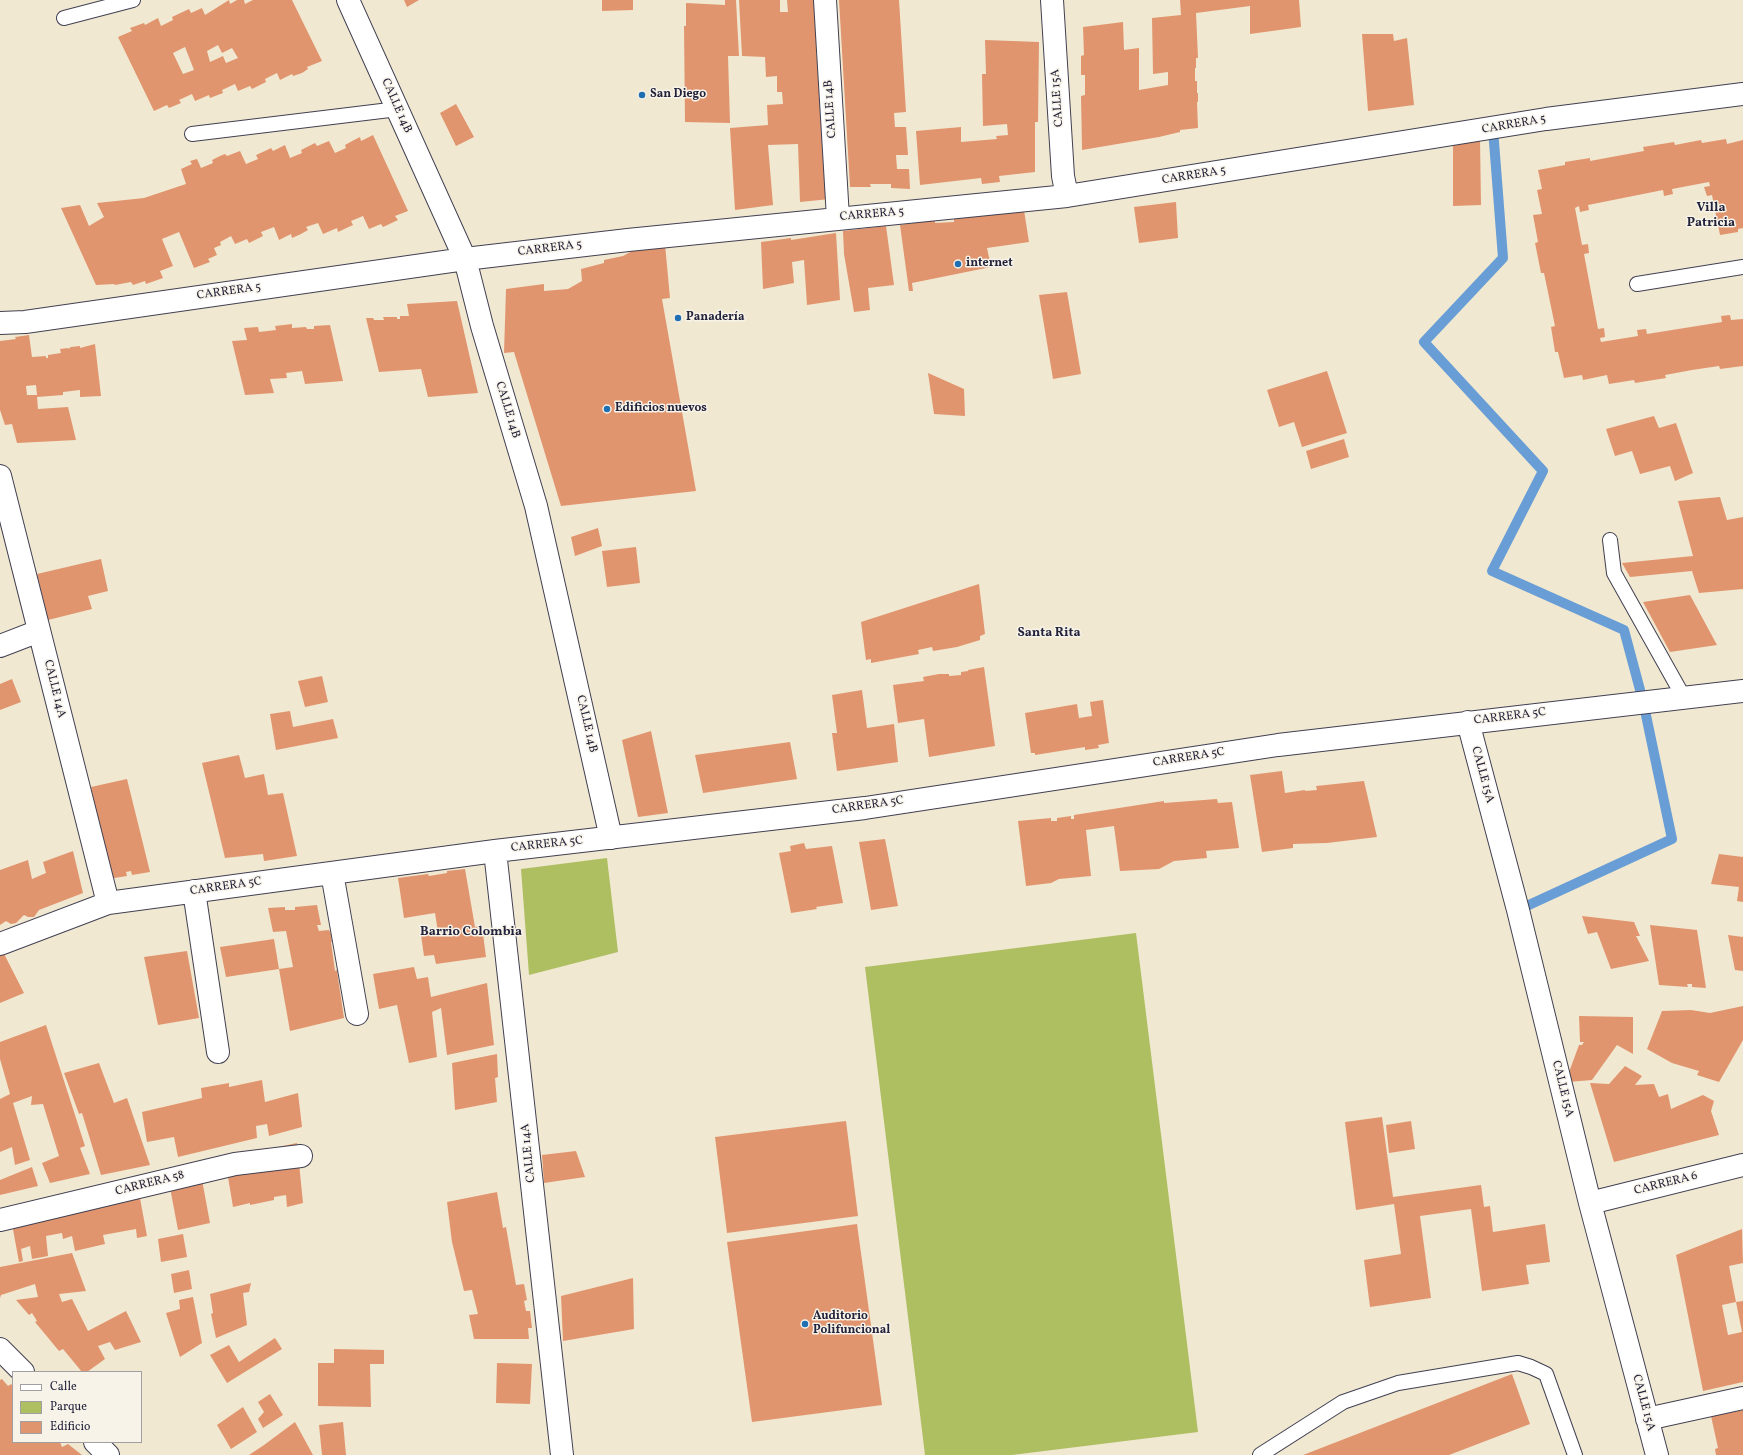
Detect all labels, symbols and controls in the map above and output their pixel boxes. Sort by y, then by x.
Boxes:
street label: CALLE 15A [1049,69,1067,127]
street label: CALLE 14B [378,76,414,136]
street label: CALLE 14B [822,79,840,139]
place label: San Diego [650,88,706,102]
marker: San Diego [637,90,647,100]
street label: CARRERA 5 [1481,112,1547,138]
street label: CARRERA 5 [1161,164,1227,188]
district label: Villa Patricia [1687,201,1735,232]
street label: CARRERA 5 [839,205,905,225]
street label: CARRERA 5 [517,238,583,260]
place label: internet [966,257,1013,271]
marker: internet [953,259,963,269]
street label: CARRERA 5 [196,280,262,304]
place label: Panadería [686,311,745,325]
marker: Panadería [673,313,683,323]
street label: CALLE 14B [492,380,522,440]
place label: Edificios nuevos [615,402,707,416]
marker: Edificios nuevos [602,404,612,414]
district label: Santa Rita [1017,626,1081,642]
street label: CALLE 14A [40,658,68,720]
street label: CALLE 14B [572,694,600,754]
street label: CARRERA 5C [1473,705,1547,729]
street label: CARRERA 5C [1152,745,1226,771]
street label: CALLE 15A [1468,745,1496,805]
street label: CARRERA 5C [831,794,905,818]
street label: CARRERA 5C [510,834,584,856]
street label: CARRERA 5C [189,875,263,899]
district label: Barrio Colombia [420,925,522,941]
street label: CALLE 15A [1548,1059,1576,1119]
street label: CALLE 14A [519,1123,539,1183]
street label: CARRERA 58 [114,1168,186,1200]
street label: CARRERA 6 [1633,1169,1699,1199]
place label: Auditorio Polifuncional [813,1310,890,1338]
marker: Auditorio Polifuncional [800,1319,810,1329]
legend [12,1371,142,1443]
street label: CALLE 15A [1629,1373,1657,1433]
text: Calle [50,1379,77,1395]
text: Parque [50,1399,87,1415]
text: Edificio [50,1419,90,1435]

